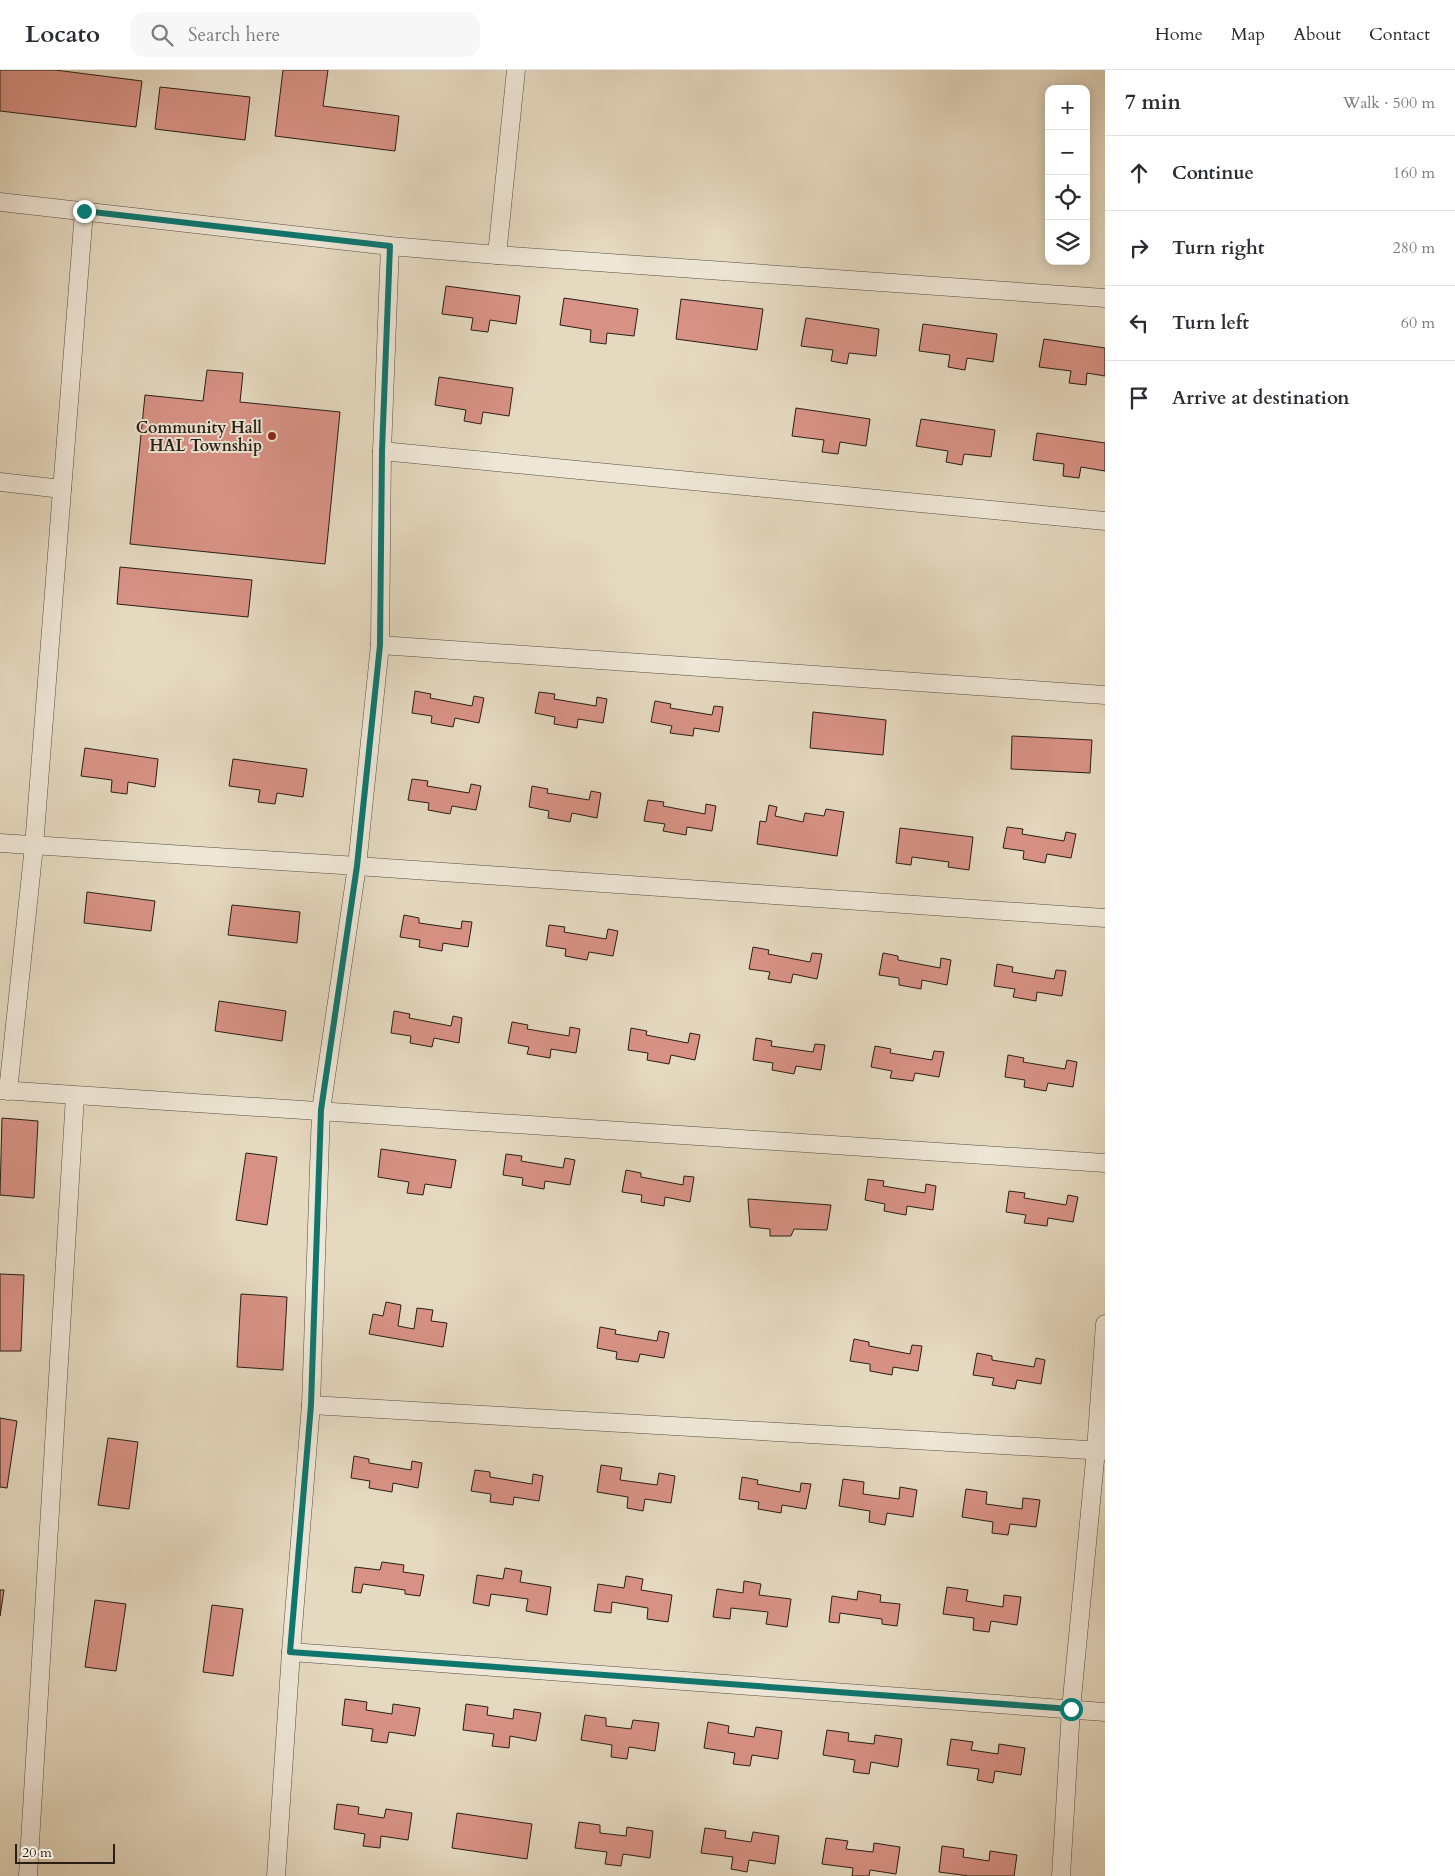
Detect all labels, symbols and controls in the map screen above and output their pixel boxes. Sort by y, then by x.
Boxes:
search box [130,12,480,57]
text: Locato [25,18,100,51]
icon: search [148,21,176,49]
text: Search here [188,22,280,48]
text: Home [1155,22,1203,47]
text: Map [1231,22,1265,47]
text: About [1293,22,1341,47]
text: Contact [1369,22,1430,47]
map controls [1045,85,1090,265]
button: + [1045,85,1090,130]
text: 7 min [1125,88,1181,117]
text: Walk · 500 m [1343,92,1435,114]
button: − [1045,130,1090,175]
icon: ahead [1125,159,1153,187]
text: Continue [1172,160,1254,186]
text: 160 m [1393,162,1435,184]
button: locate [1045,175,1090,220]
route end [73,200,96,223]
button: layers [1045,220,1090,265]
icon: right [1125,234,1153,262]
text: Turn right [1172,235,1264,261]
text: 280 m [1393,237,1435,259]
icon: left [1125,309,1153,337]
text: Turn left [1172,310,1249,336]
text: 60 m [1401,312,1435,334]
icon: arrive [1125,384,1153,412]
text: Arrive at destination [1172,385,1349,411]
place label: Community Hall HAL Township [136,417,262,457]
marker: Community Hall HAL Township [266,430,278,442]
route start [1060,1698,1083,1721]
scale bar [15,1841,115,1864]
text: 20 m [22,1843,52,1862]

